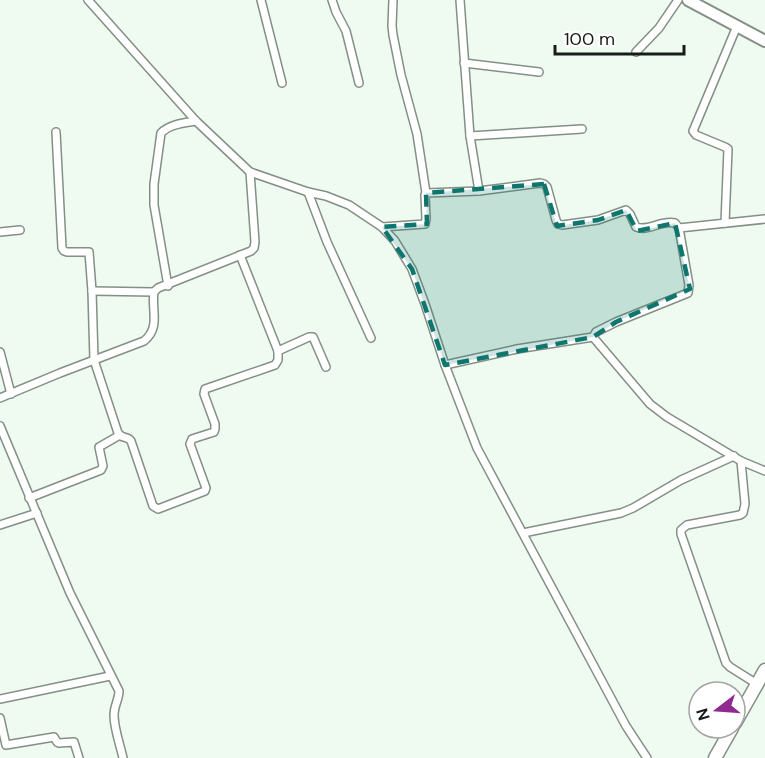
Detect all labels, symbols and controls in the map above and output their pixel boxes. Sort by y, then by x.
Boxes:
scale bar [555,18,684,56]
text: 100 m [564,27,615,51]
north arrow [687,680,747,740]
text: N [691,706,715,723]

